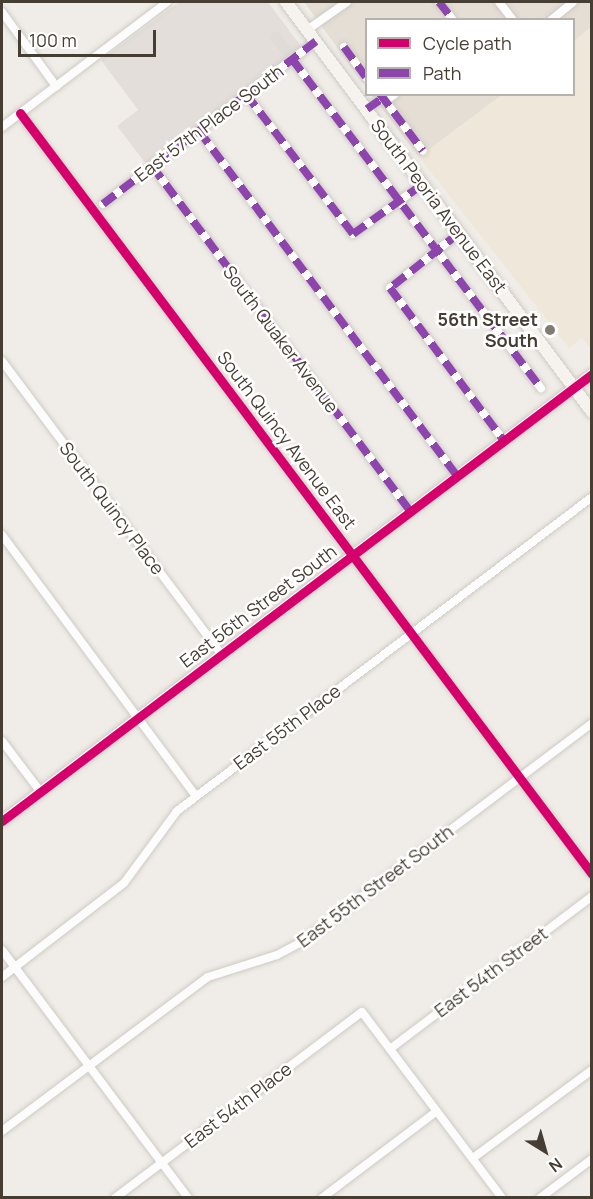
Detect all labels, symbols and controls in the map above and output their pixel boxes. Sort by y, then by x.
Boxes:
scale bar [21,18,159,56]
legend [365,18,575,96]
text: 100 m [29,28,77,52]
text: Cycle path [423,31,512,55]
street label: East 57th Place South [130,60,288,186]
text: Path [423,61,461,85]
street label: South Peoria Avenue East [366,115,512,297]
street label: South Quaker Avenue [219,261,343,417]
place label: 56th Street South [438,309,538,352]
marker: 56th Street South [543,323,557,337]
street label: South Quincy Avenue East [213,347,361,533]
street label: South Quincy Place [55,437,169,579]
street label: East 56th Street South [175,540,341,672]
street label: East 55th Place [229,680,345,774]
street label: East 55th Street South [293,820,457,952]
street label: East 54th Street [430,922,552,1022]
street label: East 54th Place [180,1058,296,1152]
north arrow [515,1121,575,1181]
text: N [545,1153,567,1178]

